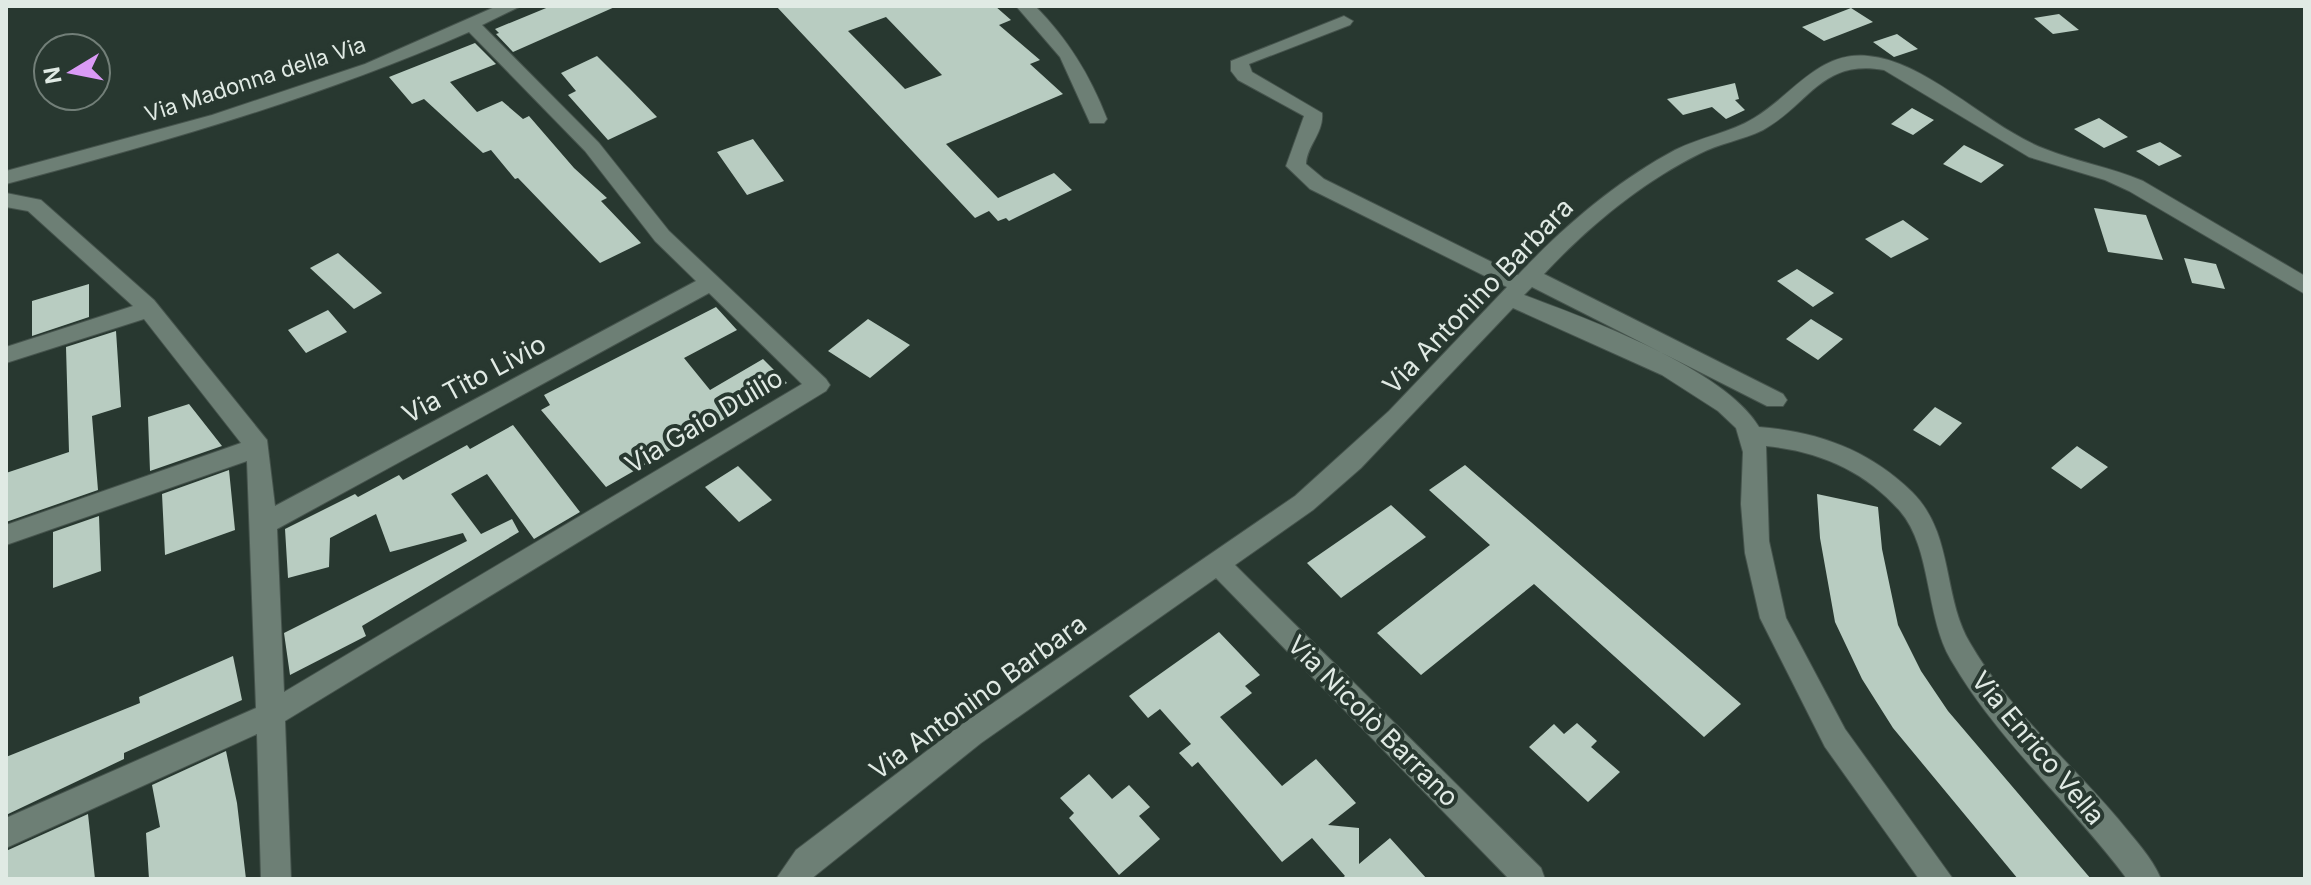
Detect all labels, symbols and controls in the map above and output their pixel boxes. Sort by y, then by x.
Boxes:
street label: Via Madonna della Via [141,31,369,127]
north arrow [32,32,112,112]
text: N [38,65,67,86]
street label: Via Antonino Barbara [1376,191,1579,400]
street label: Via Tito Livio [397,328,551,429]
street label: Via Gaio Duilio [619,361,788,480]
street label: Via Antonino Barbara [863,608,1092,786]
street label: Via Nicolò Barrano [1281,629,1465,813]
street label: Via Enrico Vella [1965,665,2111,831]

